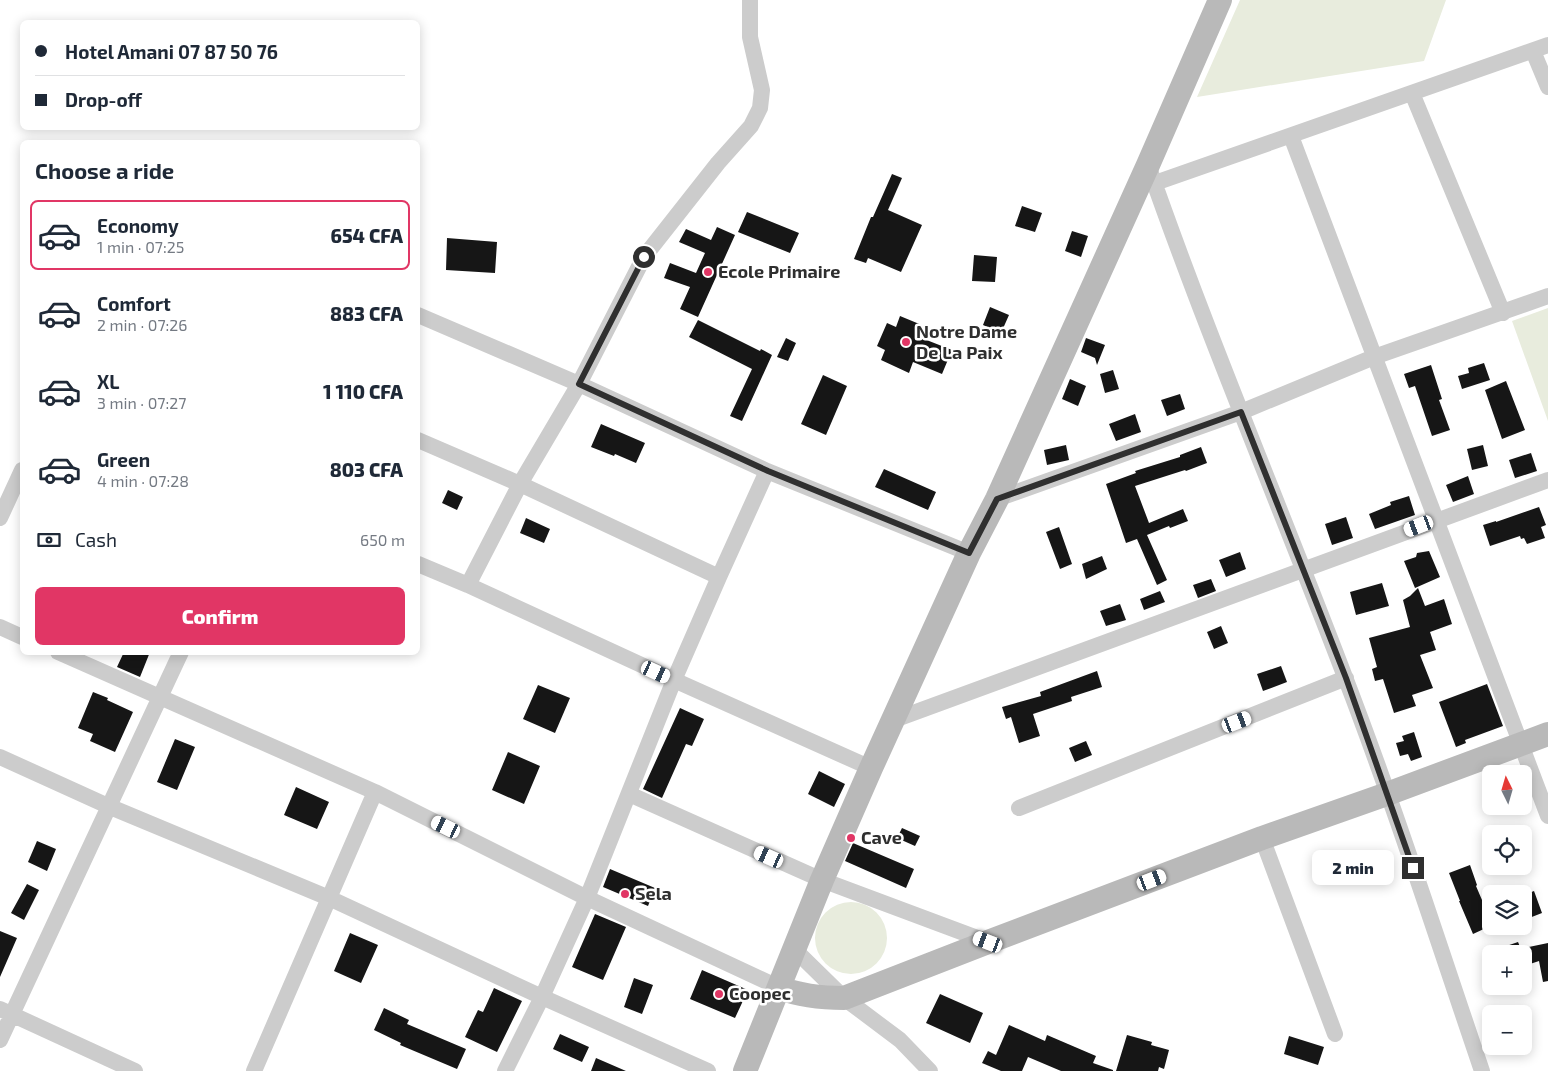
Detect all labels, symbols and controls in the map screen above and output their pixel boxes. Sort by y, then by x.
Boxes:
text: Hotel Amani 07 87 50 76 [65,40,278,63]
text: Drop-off [65,88,142,111]
text: Choose a ride [35,157,174,183]
icon: car [37,213,82,258]
text: Economy [97,214,179,237]
text: 654 CFA [331,224,403,247]
text: 1 min · 07:25 [97,237,184,256]
route start [633,246,655,268]
place label: Ecole Primaire [718,260,841,282]
marker: Ecole Primaire [702,266,714,278]
icon: car [37,291,82,336]
text: Comfort [97,292,171,315]
text: 883 CFA [330,302,403,325]
text: 2 min · 07:26 [97,315,188,334]
place label: Notre Dame De La Paix [916,320,1017,363]
marker: Notre Dame De La Paix [900,336,912,348]
icon: car [37,369,82,414]
text: XL [97,370,119,393]
text: 1 110 CFA [323,380,403,403]
text: 3 min · 07:27 [97,393,186,412]
icon: car [37,447,82,492]
text: Green [97,448,150,471]
text: 803 CFA [330,458,403,481]
text: 4 min · 07:28 [97,471,189,490]
car [1402,514,1435,538]
icon: cash [35,526,63,554]
text: Cash [75,528,117,551]
text: 650 m [360,530,405,549]
button: Confirm [35,587,405,645]
car [639,659,672,685]
car [1220,710,1253,734]
north arrow [1482,765,1532,815]
map controls [1482,765,1532,1055]
car [429,814,462,840]
button: locate [1482,825,1532,875]
place label: Cave [861,826,902,848]
marker: Cave [845,832,857,844]
car [752,844,785,870]
callout: 2 min [1313,850,1396,886]
route end [1402,857,1424,879]
text: 2 min [1332,858,1374,877]
car [1135,868,1168,892]
place label: Sela [635,882,672,904]
button: layers [1482,885,1532,935]
marker: Sela [619,888,631,900]
car [971,930,1004,954]
button: + [1482,945,1532,995]
place label: Coopec [729,982,791,1004]
marker: Coopec [713,988,725,1000]
button: − [1482,1005,1532,1055]

